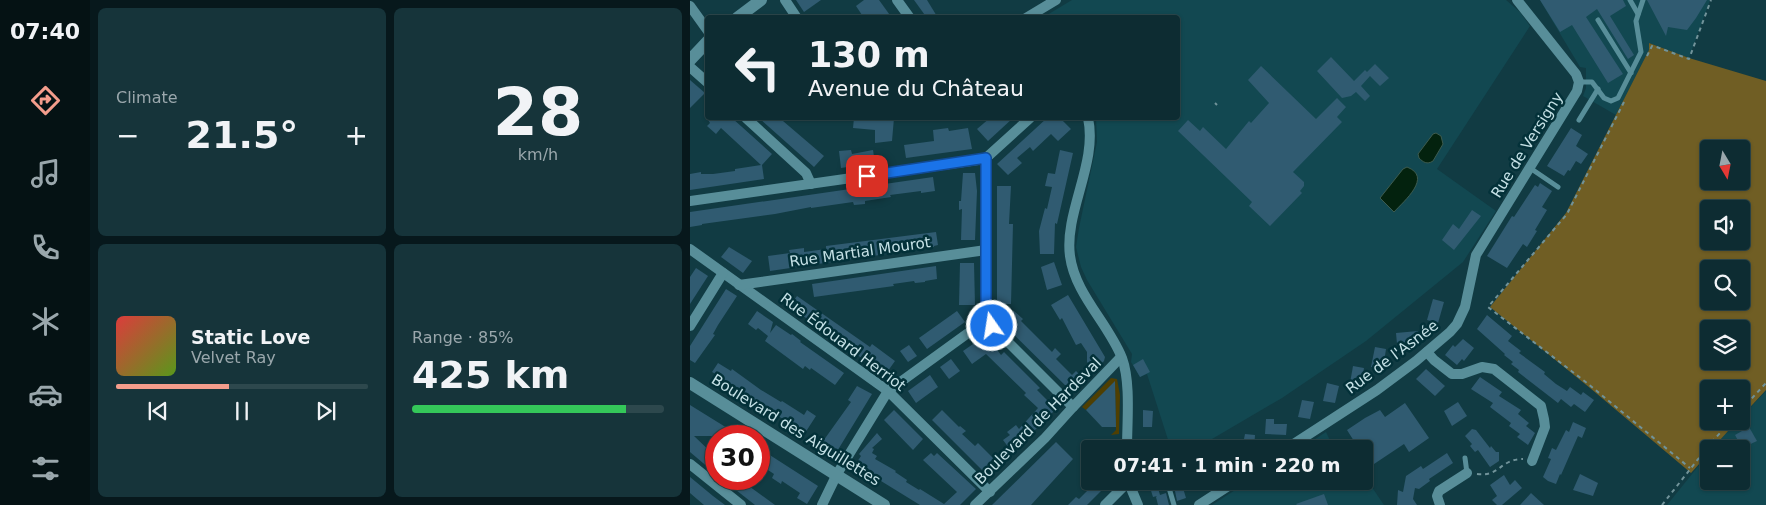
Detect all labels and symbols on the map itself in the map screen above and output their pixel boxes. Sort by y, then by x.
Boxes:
street label: Rue de Versigny [1487,89,1567,201]
north arrow [1700,140,1750,190]
pin [846,155,888,197]
street label: Rue Martial Mourot [788,233,932,271]
street label: Rue Édouard Herriot [777,288,910,395]
position arrow [965,299,1017,351]
street label: Rue de l'Asnée [1342,316,1442,398]
street label: Boulevard de Hardeval [971,354,1105,488]
street label: Boulevard des Aiguillettes [708,370,884,490]
speed limit sign: 30 [705,425,770,490]

